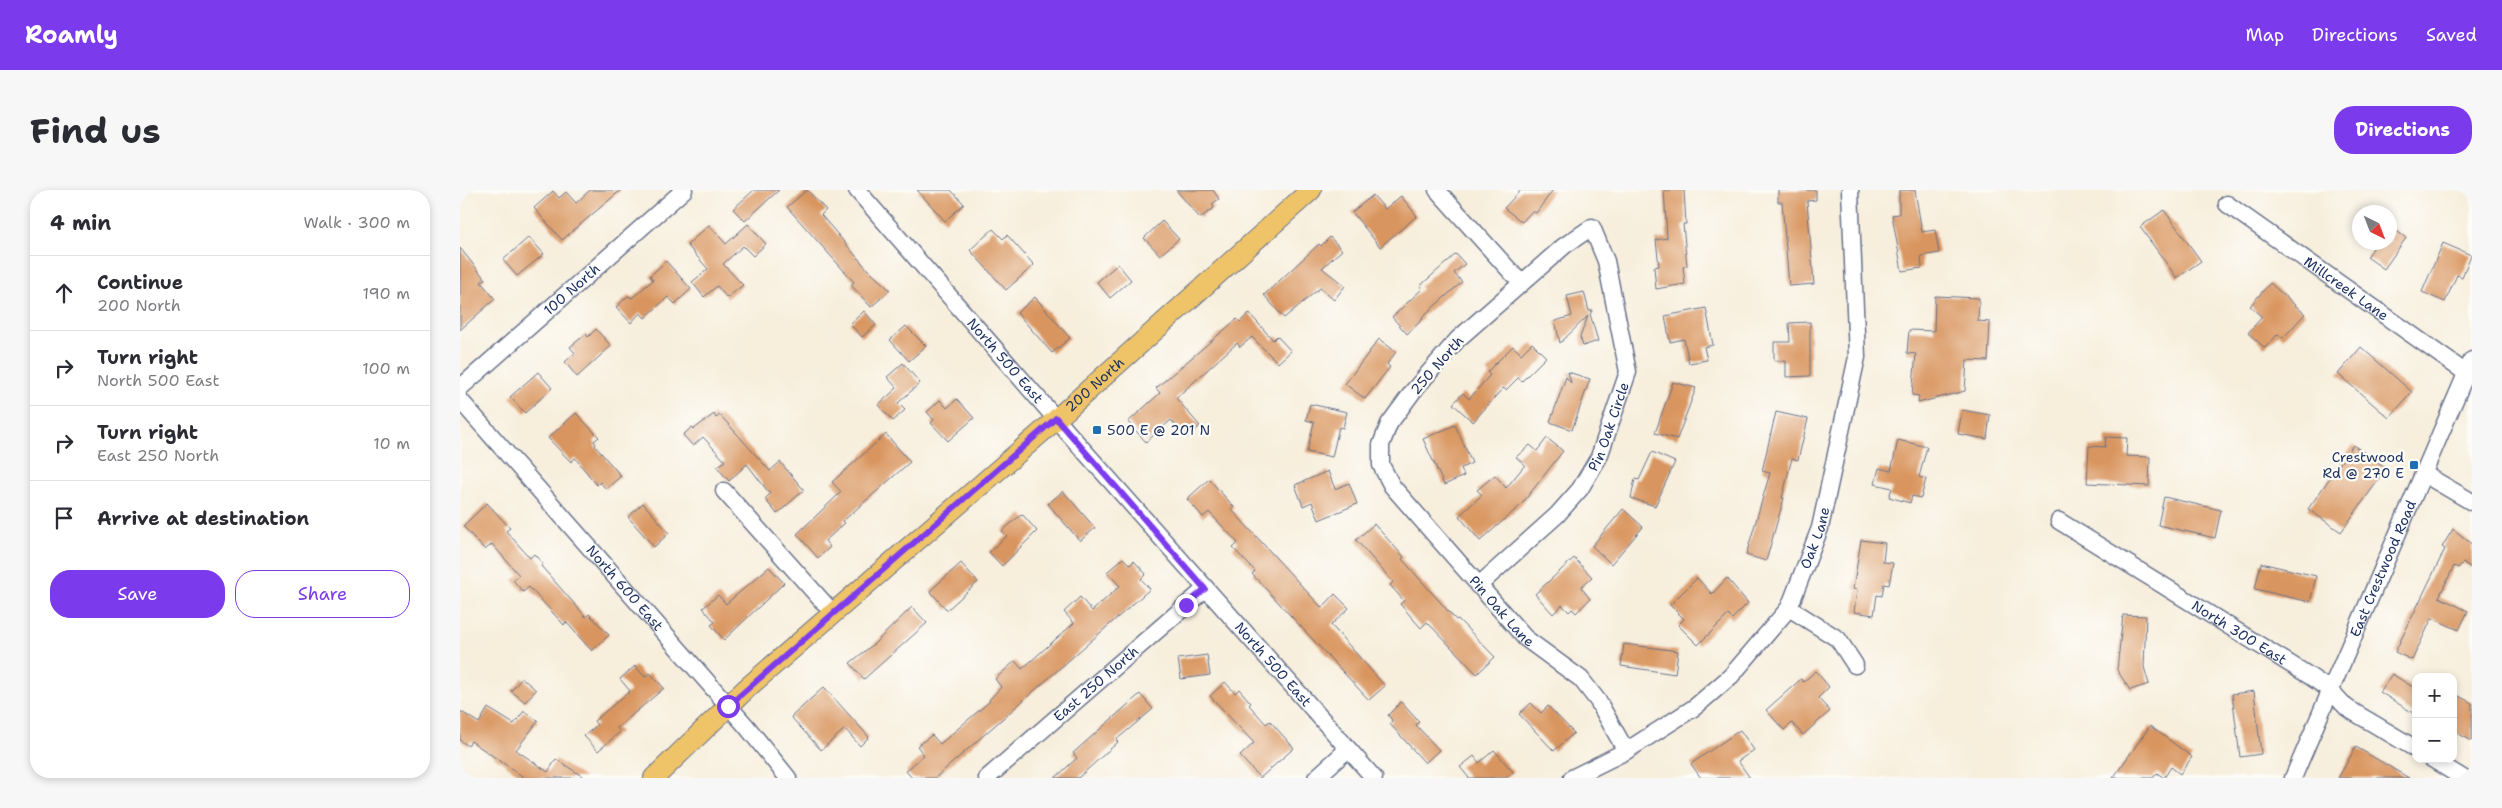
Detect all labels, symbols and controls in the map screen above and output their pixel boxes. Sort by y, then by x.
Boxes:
text: Roamly [25,19,118,51]
text: Map [2246,23,2284,47]
text: Directions [2312,23,2398,47]
text: Saved [2426,23,2477,47]
button: Directions [2334,106,2472,154]
text: Find us [30,107,161,154]
north arrow [2352,205,2397,250]
text: 4 min [50,209,111,237]
text: Walk · 300 m [303,212,410,233]
street label: Millcreek Lane [2300,252,2392,324]
street label: 100 North [540,260,604,319]
text: Continue [97,270,183,295]
icon: ahead [50,279,78,307]
text: 190 m [363,283,410,304]
text: 200 North [97,295,181,316]
street label: North 500 East [963,314,1047,407]
street label: 250 North [1407,332,1467,398]
text: Turn right [97,345,198,370]
street label: 200 North [1061,353,1128,416]
icon: right [50,354,78,382]
text: 100 m [362,358,410,379]
text: North 500 East [97,370,219,391]
street label: Pin Oak Circle [1584,380,1633,474]
text: Turn right [97,420,198,445]
place label: 500 E @ 201 N [1107,421,1210,439]
marker: 500 E @ 201 N [1091,424,1103,436]
icon: right [50,429,78,457]
text: 10 m [373,433,410,454]
text: East 250 North [97,445,219,466]
place label: Crestwood Rd @ 270 E [2323,448,2404,482]
marker: Crestwood Rd @ 270 E [2408,459,2420,471]
street label: East Crestwood Road [2346,497,2420,640]
icon: arrive [50,504,78,532]
street label: Oak Lane [1796,505,1833,571]
text: Arrive at destination [97,506,309,531]
street label: North 600 East [582,541,667,634]
button: Save [50,570,225,618]
button: Share [235,570,410,618]
street label: Pin Oak Lane [1465,572,1538,651]
route end [1175,594,1198,617]
street label: North 300 East [2189,596,2290,669]
street label: North 500 East [1231,618,1315,710]
street label: East 250 North [1049,642,1142,726]
map controls [2412,673,2457,763]
button: + [2412,673,2457,718]
route start [717,695,740,718]
button: − [2412,718,2457,763]

